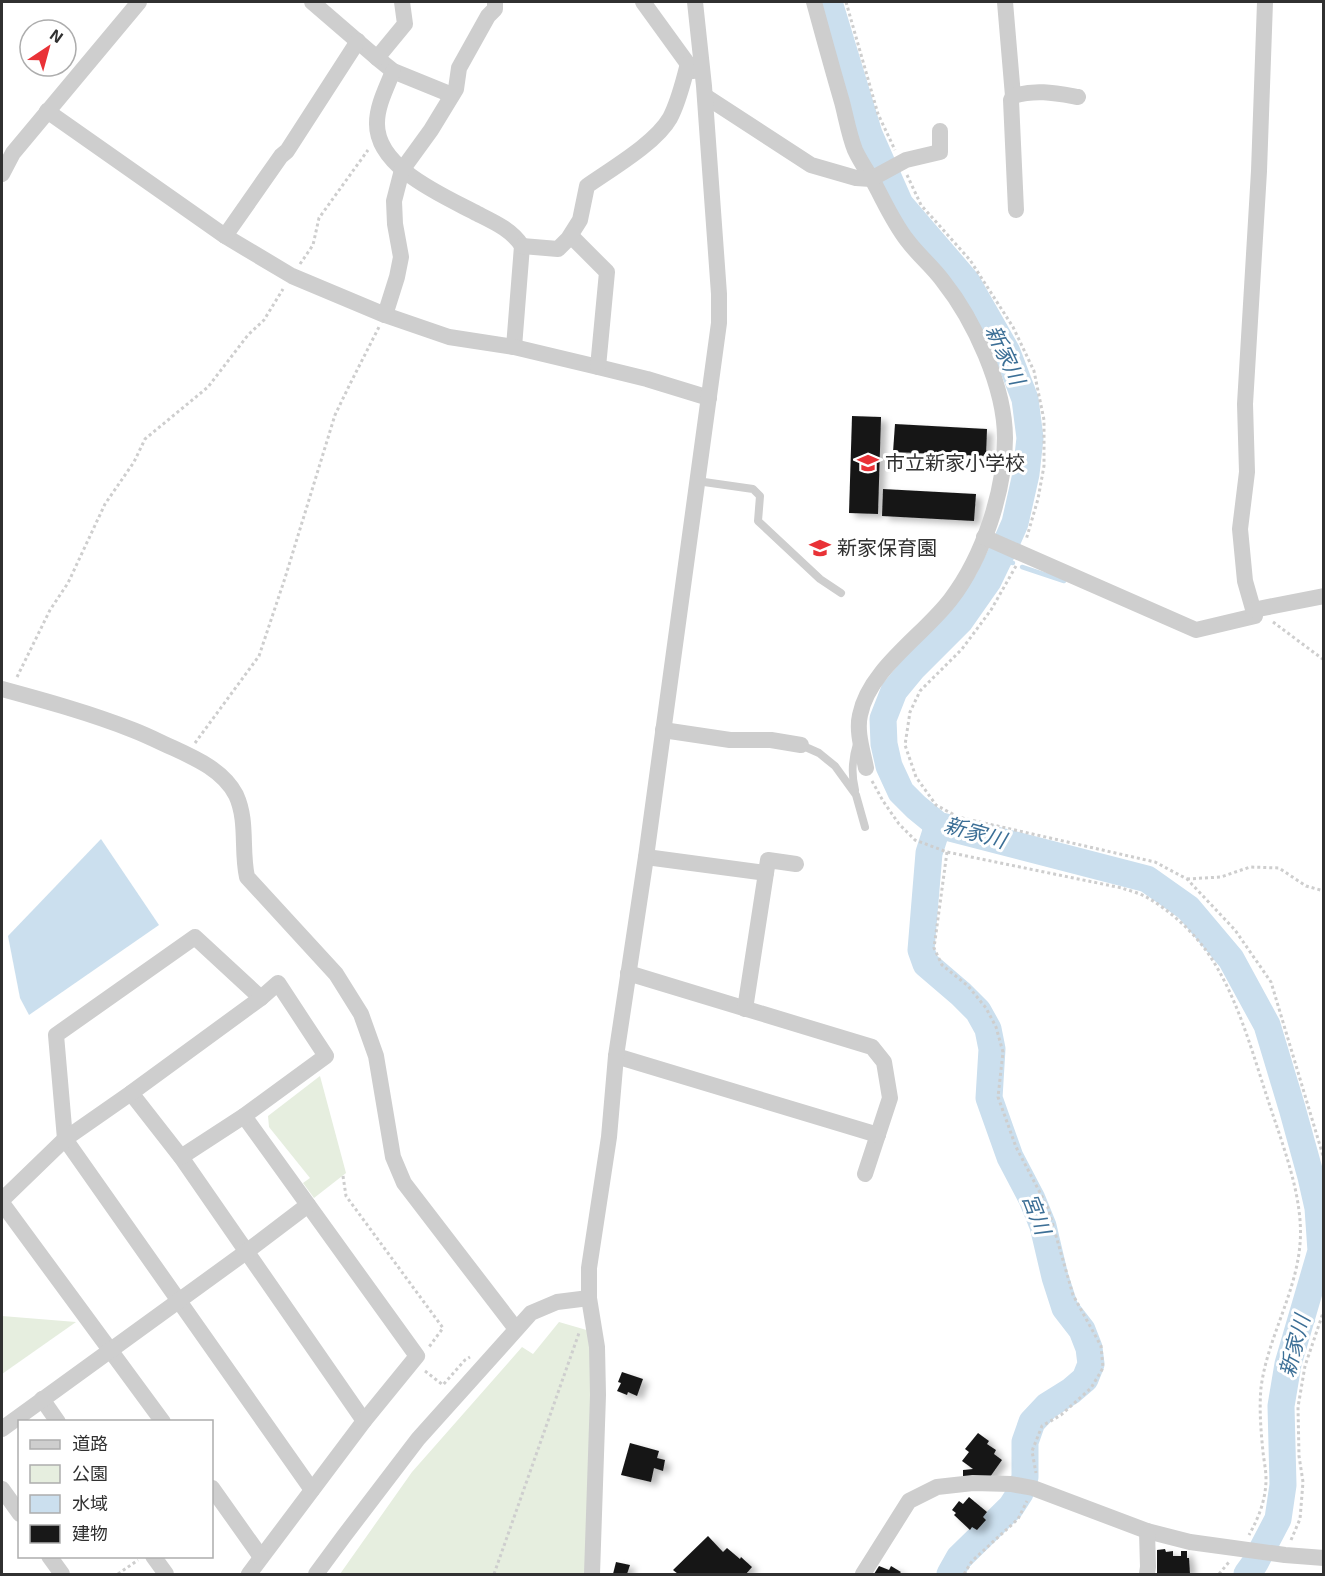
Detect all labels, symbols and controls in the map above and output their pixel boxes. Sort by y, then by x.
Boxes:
north arrow [18,18,78,78]
text: N [47,24,67,47]
water label: 新家川 [982,321,1032,390]
place label: 市立新家小学校 [885,450,1025,474]
school or university icon: 市立新家小学校 [856,451,880,475]
place label: 新家保育園 [837,535,937,559]
school or university icon: 新家保育園 [808,536,832,560]
water label: 新家川 [942,811,1011,853]
water label: 宮川 [1018,1189,1057,1239]
water label: 新家川 [1273,1310,1314,1379]
legend [18,1420,213,1558]
text: 道路 [72,1432,108,1454]
text: 公園 [72,1462,108,1484]
text: 水域 [72,1492,108,1514]
text: 建物 [72,1522,108,1544]

